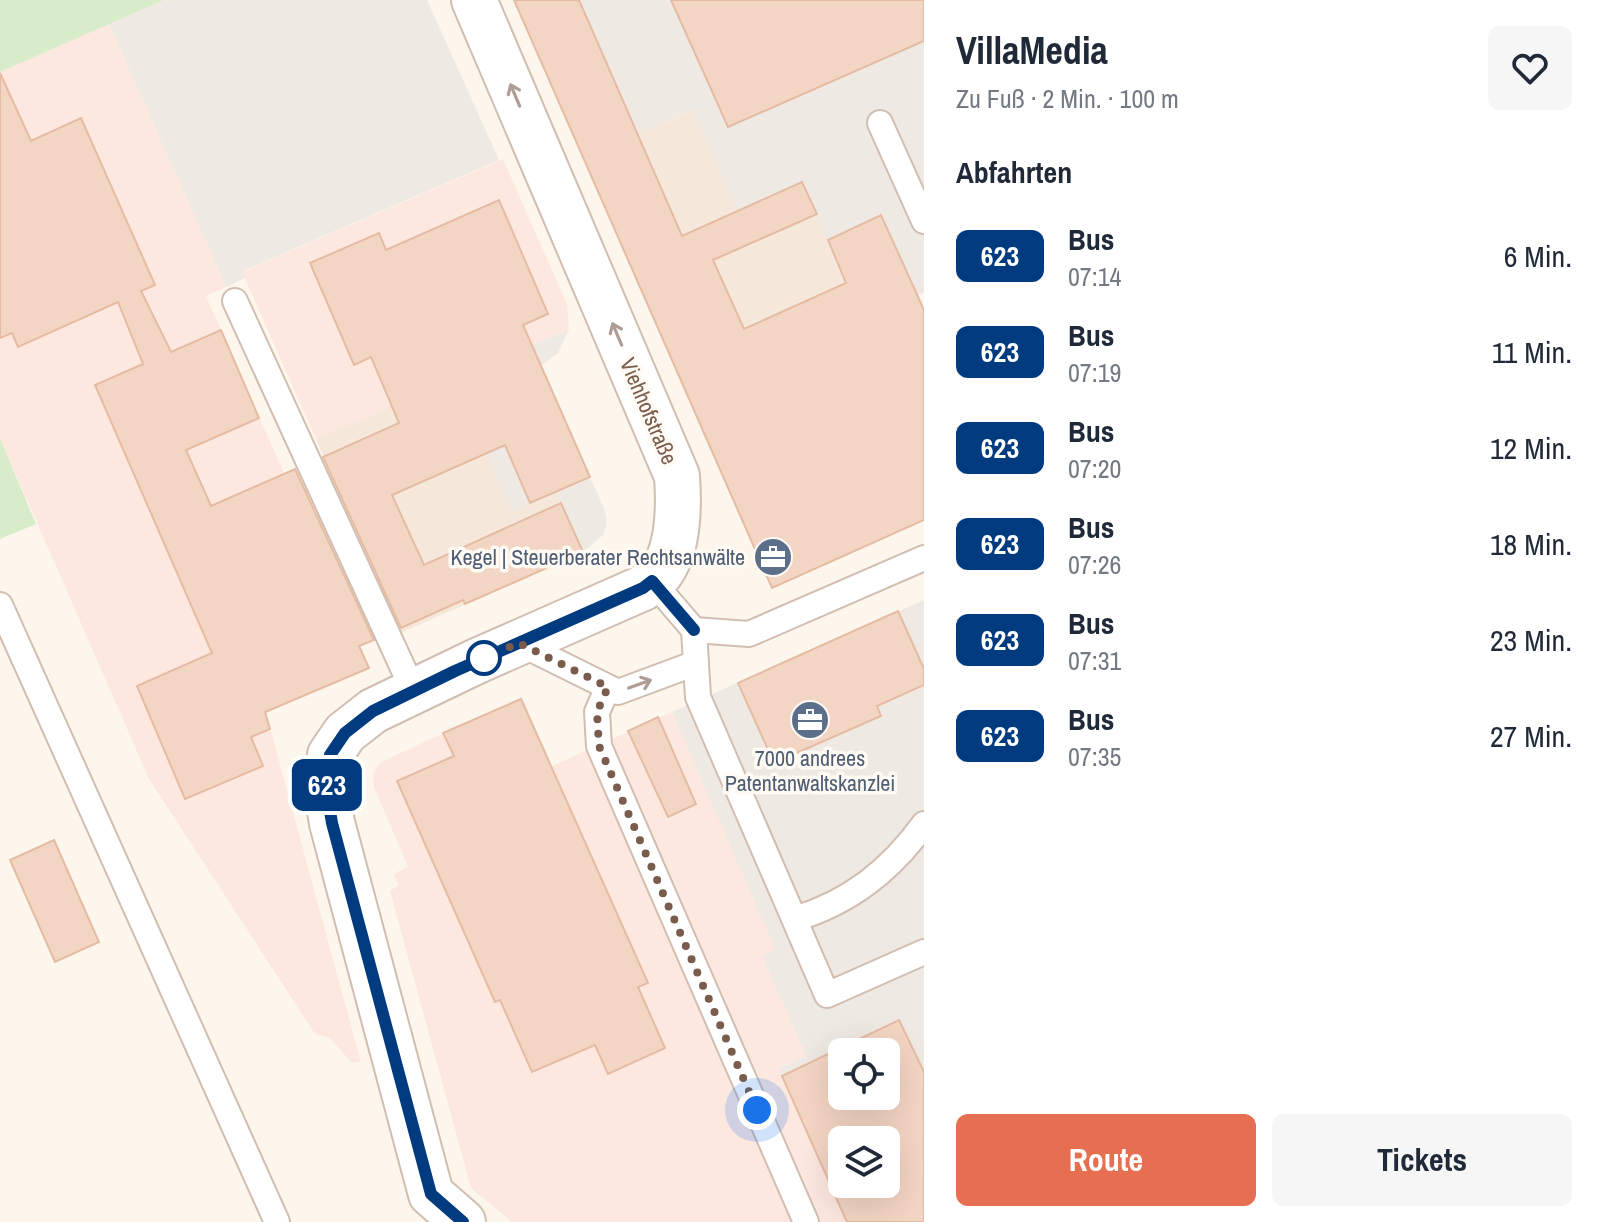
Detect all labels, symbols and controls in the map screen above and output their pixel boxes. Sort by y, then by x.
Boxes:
text: VillaMedia [956,25,1108,76]
button: heart [1488,26,1572,110]
text: Zu Fuß · 2 Min. · 100 m [956,81,1179,116]
one-way arrow [506,83,521,108]
text: Abfahrten [956,152,1072,192]
text: Bus [1068,219,1114,259]
text: 6 Min. [1504,236,1572,276]
text: 623 [981,237,1019,275]
text: 07:14 [1068,259,1121,294]
text: Bus [1068,315,1114,355]
one-way arrow [608,323,623,347]
text: 11 Min. [1492,332,1572,372]
text: 623 [981,333,1019,371]
street label: Viehhofstraße [613,353,685,469]
text: 07:19 [1068,355,1121,390]
text: Bus [1068,411,1114,451]
text: 12 Min. [1490,428,1572,468]
text: 623 [981,429,1019,467]
text: 07:20 [1068,451,1121,486]
text: Bus [1068,507,1114,547]
text: 18 Min. [1490,524,1572,564]
text: 623 [981,525,1019,563]
office icon: Kegel | Steuerberater Rechtsanwälte [752,536,794,578]
place label: Kegel | Steuerberater Rechtsanwälte [451,542,745,572]
text: 07:26 [1068,547,1121,582]
text: Bus [1068,603,1114,643]
text: 23 Min. [1490,620,1572,660]
text: 623 [981,621,1019,659]
unlabelled marker [467,641,501,675]
text: 07:31 [1068,643,1121,678]
one-way arrow [627,676,652,690]
office icon: 7000 andrees Patentanwaltskanzlei [789,699,831,741]
text: Bus [1068,699,1114,739]
text: 27 Min. [1490,716,1572,756]
text: 623 [981,717,1019,755]
text: 07:35 [1068,739,1121,774]
place label: 7000 andrees Patentanwaltskanzlei [725,743,895,798]
line badge: 623 [281,759,373,811]
text: 623 [308,766,346,804]
map controls [828,1038,900,1198]
button: locate [828,1038,900,1110]
your location [737,1090,777,1130]
button: Route [956,1114,1256,1206]
button: Tickets [1272,1114,1572,1206]
button: layers [828,1126,900,1198]

